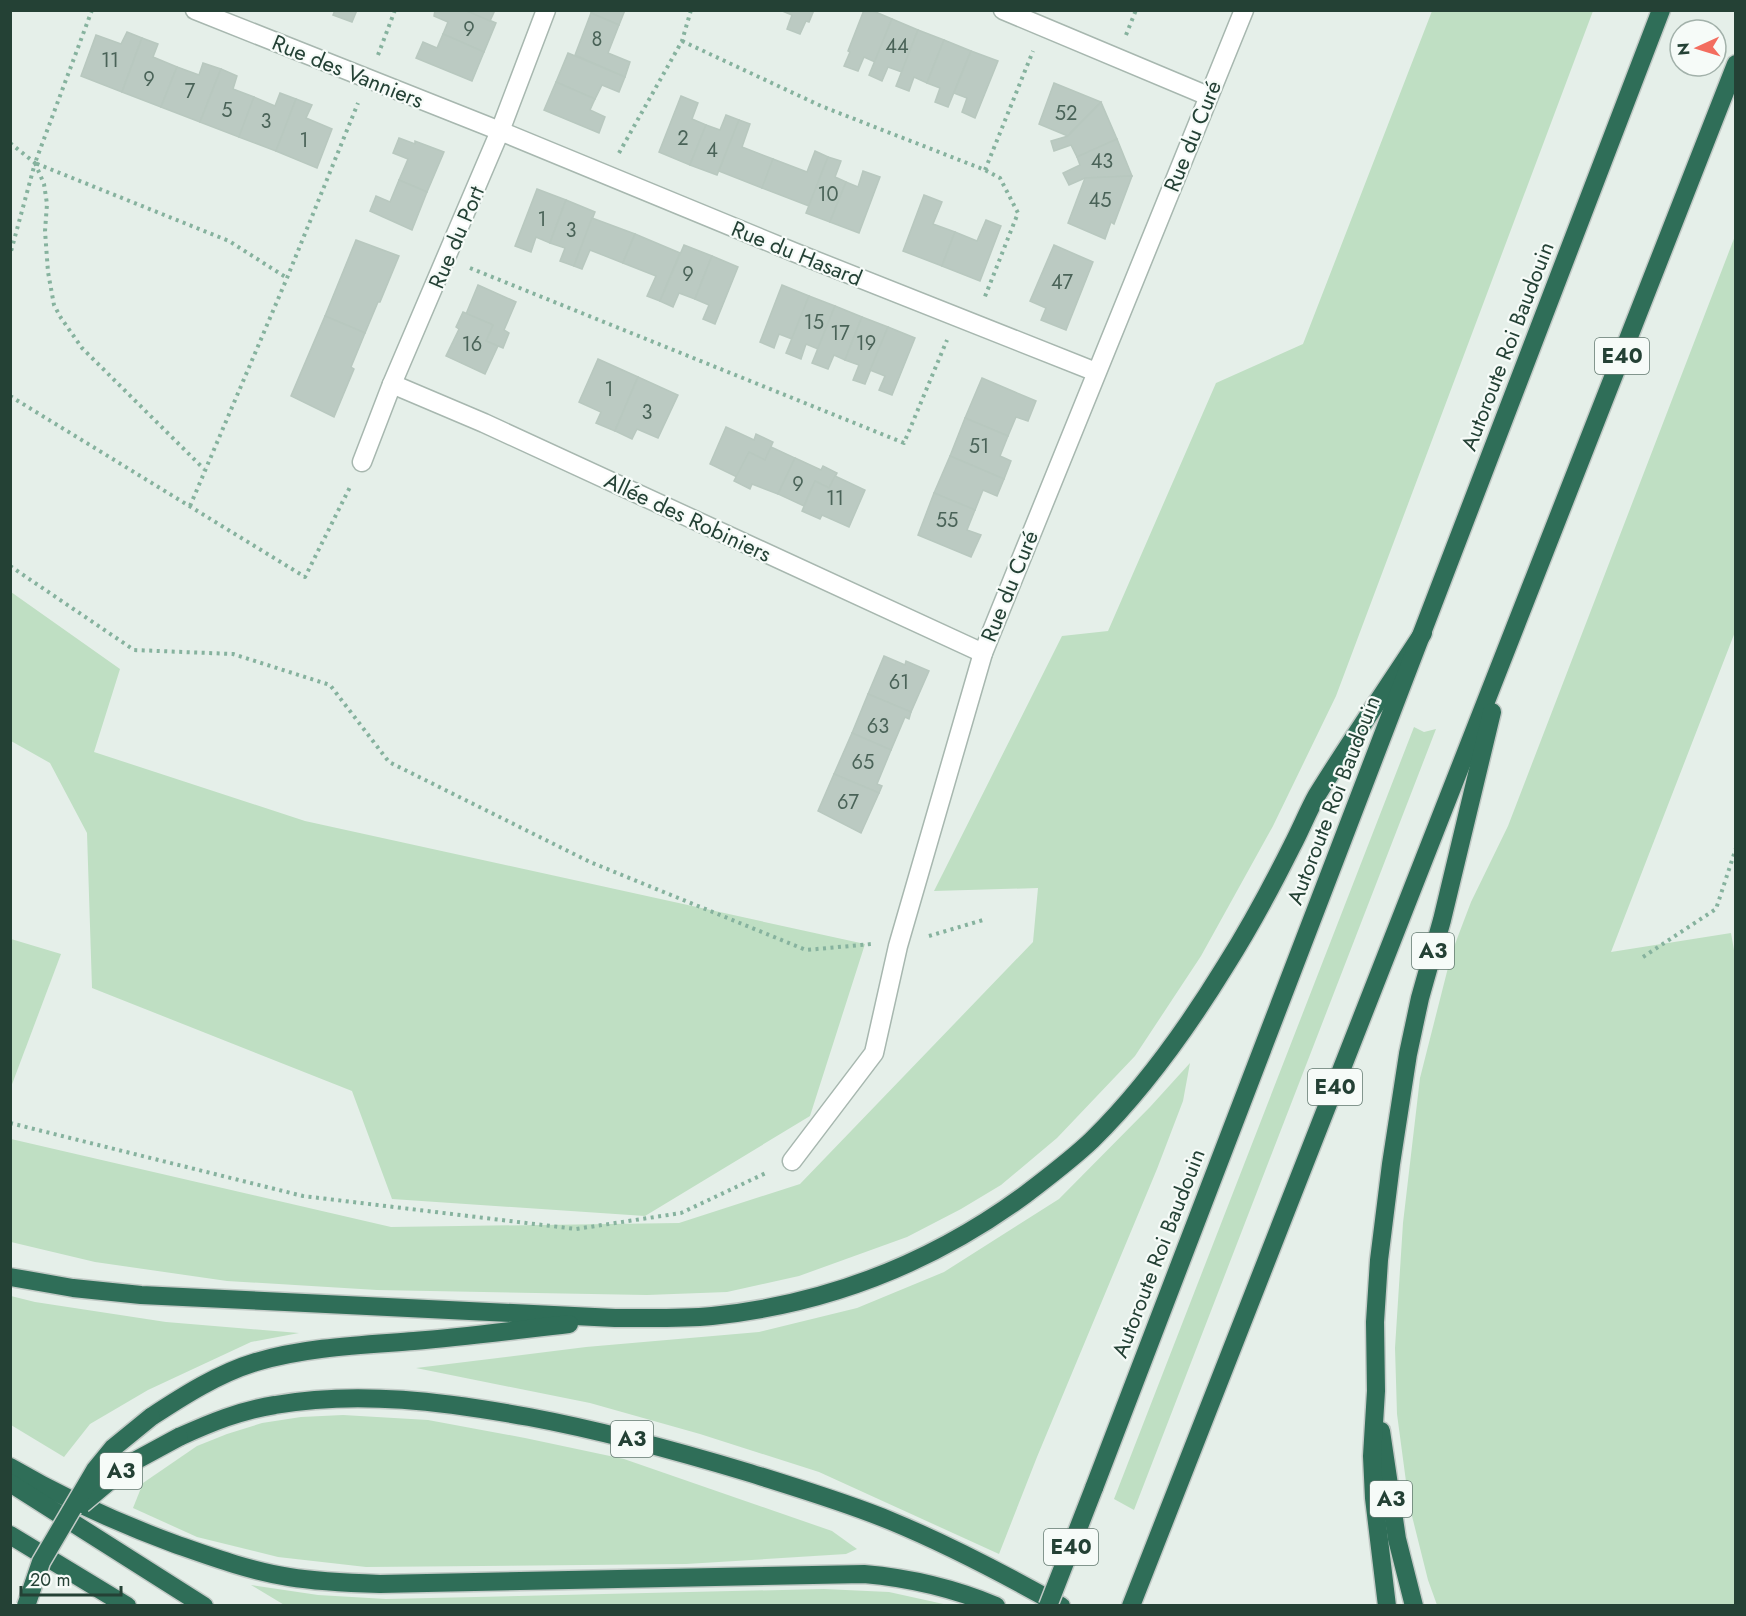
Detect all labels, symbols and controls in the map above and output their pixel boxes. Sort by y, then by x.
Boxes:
house number: 9 [463,15,475,44]
north arrow [1668,18,1728,78]
house number: 8 [592,25,602,54]
street label: Rue des Vanniers [268,26,429,116]
house number: 44 [885,32,909,61]
text: N [1672,42,1695,56]
house number: 11 [101,46,119,75]
house number: 9 [143,65,155,94]
street label: Rue du Curé [1155,75,1229,197]
house number: 7 [185,77,196,106]
house number: 5 [221,96,233,125]
house number: 52 [1055,99,1077,128]
house number: 3 [261,107,272,136]
house number: 2 [677,124,689,153]
house number: 1 [300,126,309,155]
house number: 4 [706,136,718,165]
house number: 43 [1091,147,1113,176]
street label: Rue du Port [420,180,492,293]
house number: 10 [818,180,839,209]
house number: 45 [1089,186,1111,215]
house number: 1 [538,205,547,234]
street label: Rue du Hasard [727,212,867,294]
house number: 3 [566,216,577,245]
street label: Autoroute Roi Baudouin [1452,237,1562,455]
house number: 9 [682,260,694,289]
house number: 47 [1051,268,1074,297]
house number: 15 [804,308,824,337]
house number: 17 [830,319,850,348]
house number: 19 [856,329,876,358]
house number: 16 [462,330,482,359]
road number: E40 [1595,338,1649,374]
house number: 1 [605,375,614,404]
house number: 3 [642,398,653,427]
house number: 51 [969,432,989,461]
street label: Allée des Robiniers [599,464,777,570]
house number: 9 [792,470,804,499]
house number: 11 [826,484,844,513]
house number: 55 [936,506,958,535]
street label: Rue du Curé [972,525,1046,647]
house number: 61 [889,668,909,697]
street label: Autoroute Roi Baudouin [1278,691,1388,909]
house number: 63 [867,712,889,741]
house number: 65 [852,748,874,777]
house number: 67 [837,788,860,817]
road number: A3 [1412,933,1454,969]
road number: E40 [1308,1069,1362,1105]
street label: Autoroute Roi Baudouin [1103,1144,1213,1362]
road number: A3 [611,1421,653,1457]
road number: A3 [100,1453,142,1489]
road number: A3 [1370,1481,1412,1517]
road number: E40 [1044,1529,1098,1565]
scale bar [21,1559,122,1597]
text: 20 m [30,1567,70,1593]

